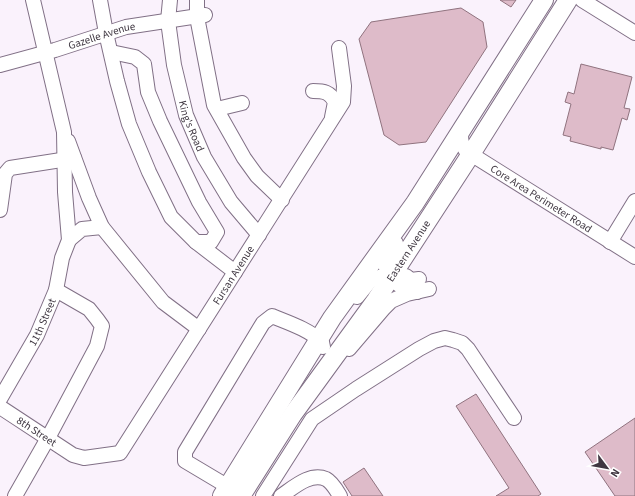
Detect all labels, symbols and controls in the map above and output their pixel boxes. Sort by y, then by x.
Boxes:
street label: Gazelle Avenue [66,18,137,53]
street label: King's Road [175,99,208,154]
street label: Core Area Perimeter Road [488,161,595,236]
street label: Eastern Avenue [383,216,434,284]
street label: Fursan Avenue [209,242,258,307]
street label: 11th Street [25,296,59,348]
street label: 8th Street [14,413,60,450]
north arrow [587,448,627,488]
text: N [607,466,623,480]

